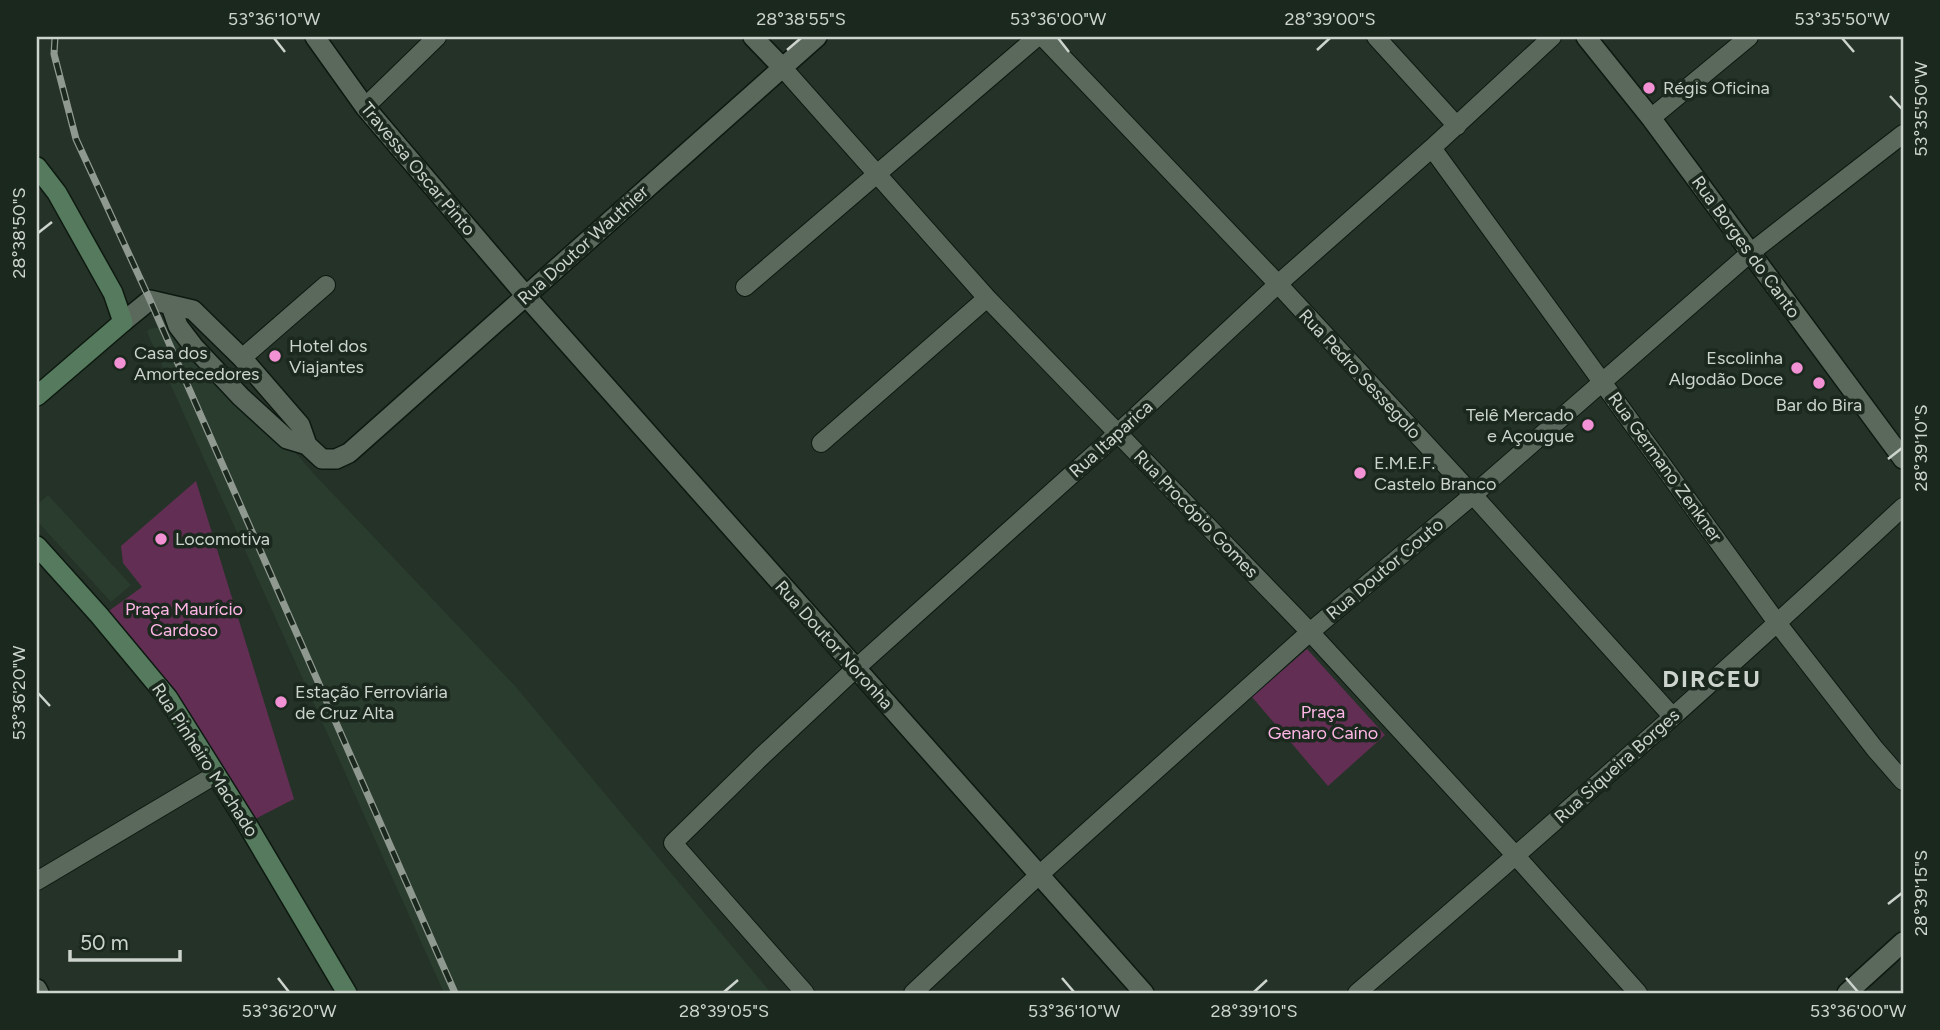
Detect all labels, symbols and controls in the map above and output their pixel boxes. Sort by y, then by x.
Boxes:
text: 53°36'10"W [228,8,321,30]
text: 28°38'55"S [756,8,846,30]
text: 53°36'00"W [1010,8,1107,30]
text: 28°39'00"S [1284,8,1376,30]
text: 53°35'50"W [1794,8,1890,30]
text: 53°35'50"W [1910,61,1932,157]
place label: Régis Oficina [1663,77,1770,99]
marker: Régis Oficina [1641,80,1657,96]
street label: Travessa Oscar Pinto [356,98,480,240]
street label: Rua Borges do Canto [1687,172,1805,322]
street label: Rua Doutor Wauthier [513,181,653,309]
text: 28°38'50"S [8,188,30,278]
street label: Rua Pedro Sessegolo [1294,305,1426,443]
place label: Hotel dos Viajantes [289,335,367,378]
place label: Casa dos Amortecedores [134,342,259,385]
place label: Escolinha Algodão Doce [1669,347,1783,390]
marker: Hotel dos Viajantes [267,348,283,364]
marker: Casa dos Amortecedores [112,355,128,371]
marker: Escolinha Algodão Doce [1789,360,1805,376]
marker: Bar do Bira [1811,375,1827,391]
street label: Rua Germano Zenkner [1603,388,1727,546]
place label: Bar do Bira [1776,394,1862,416]
street label: Rua Itaparica [1065,396,1157,482]
place label: Telê Mercado e Açougue [1466,404,1574,447]
text: 28°39'10"S [1910,404,1932,492]
marker: Telê Mercado e Açougue [1580,417,1596,433]
street label: Rua Procópio Gomes [1129,445,1263,583]
place label: E.M.E.F. Castelo Branco [1374,452,1496,495]
marker: E.M.E.F. Castelo Branco [1352,465,1368,481]
street label: Rua Doutor Couto [1322,514,1448,624]
place label: Locomotiva [175,528,270,550]
marker: Locomotiva [153,531,169,547]
street label: Rua Doutor Noronha [770,576,898,714]
park label: Praça Maurício Cardoso [125,598,243,641]
text: 53°36'20"W [8,645,30,741]
district label: DIRCEU [1662,664,1762,693]
street label: Rua Pinheiro Machado [147,679,263,841]
place label: Estação Ferroviária de Cruz Alta [295,681,448,724]
marker: Estação Ferroviária de Cruz Alta [273,694,289,710]
park label: Praça Genaro Caíno [1268,701,1378,744]
street label: Rua Siqueira Borges [1550,704,1684,828]
text: 28°39'15"S [1910,850,1932,936]
scale bar [70,918,180,962]
text: 50 m [80,930,129,955]
text: 53°36'20"W [241,1000,337,1022]
text: 28°39'05"S [679,1000,769,1022]
text: 53°36'10"W [1028,1000,1121,1022]
text: 28°39'10"S [1210,1000,1298,1022]
text: 53°36'00"W [1810,1000,1907,1022]

